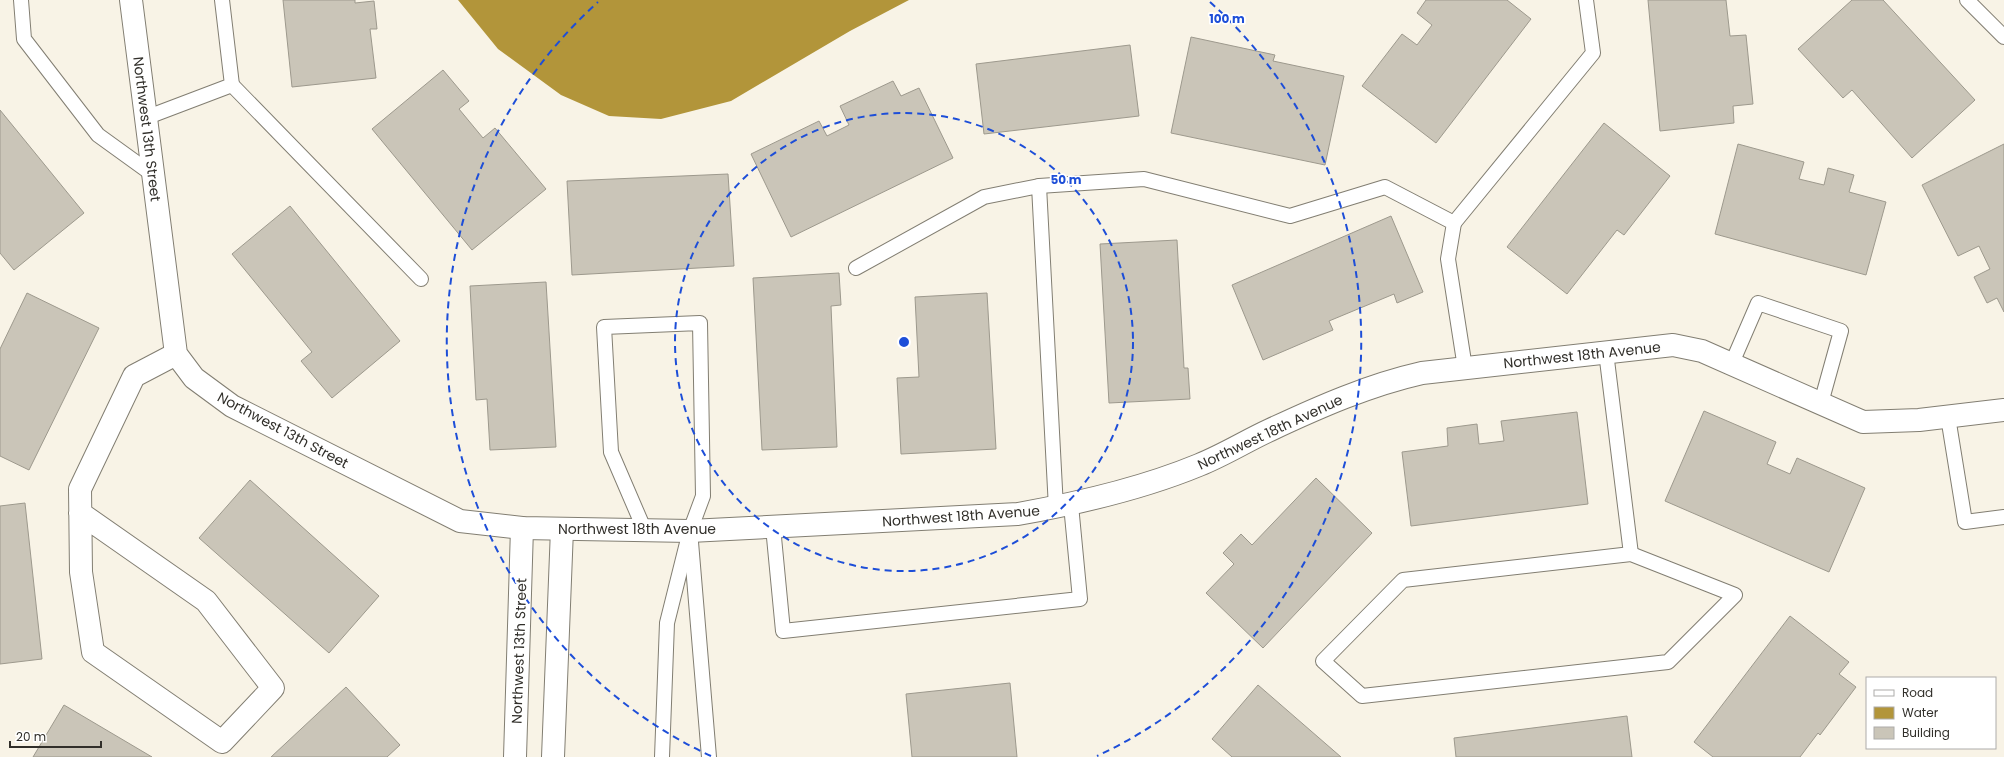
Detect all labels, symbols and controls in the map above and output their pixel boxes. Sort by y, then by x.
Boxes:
text: 100 m [1209,10,1245,27]
street label: Northwest 13th Street [128,55,166,203]
text: 50 m [1051,171,1082,188]
centre of rings [897,335,911,349]
street label: Northwest 18th Avenue [1502,337,1662,373]
street label: Northwest 13th Street [214,387,352,473]
street label: Northwest 18th Avenue [1194,389,1346,474]
street label: Northwest 18th Avenue [881,500,1041,531]
street label: Northwest 18th Avenue [558,519,716,539]
street label: Northwest 13th Street [506,578,532,724]
legend [1866,677,1996,749]
text: Road [1902,684,1933,701]
text: Water [1902,704,1939,721]
scale bar [10,723,101,749]
text: Building [1902,724,1950,741]
text: 20 m [16,728,46,745]

